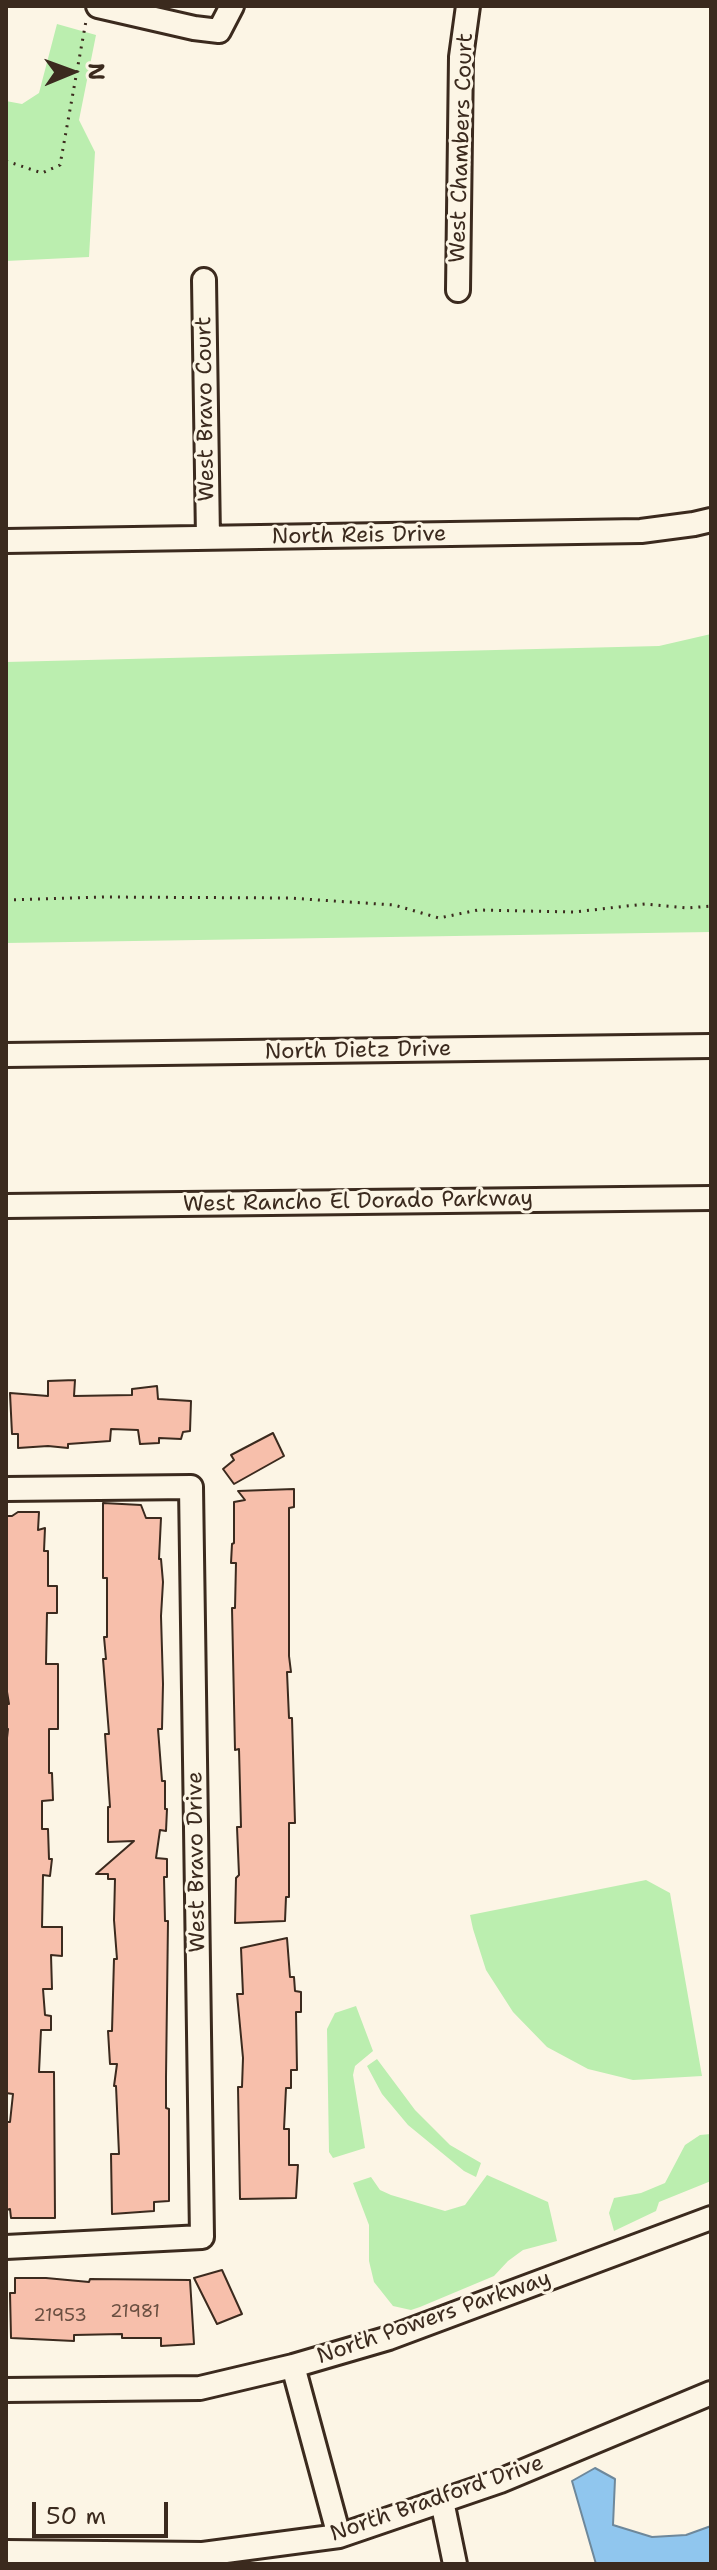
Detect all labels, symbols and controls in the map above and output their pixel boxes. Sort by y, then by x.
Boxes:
north arrow [32,32,112,112]
street label: West Chambers Court [445,32,479,264]
text: N [82,63,111,81]
street label: West Bravo Court [191,316,221,502]
street label: North Reis Drive [271,521,447,551]
street label: North Dietz Drive [264,1036,452,1066]
street label: West Rancho El Dorado Parkway [183,1186,533,1218]
street label: West Bravo Drive [182,1771,212,1953]
street label: North Powers Parkway [314,2266,554,2370]
house number: 21981 [110,2301,160,2323]
house number: 21953 [33,2305,87,2327]
street label: North Bradford Drive [327,2450,547,2548]
scale bar [36,2486,172,2536]
text: 50 m [46,2500,106,2532]

